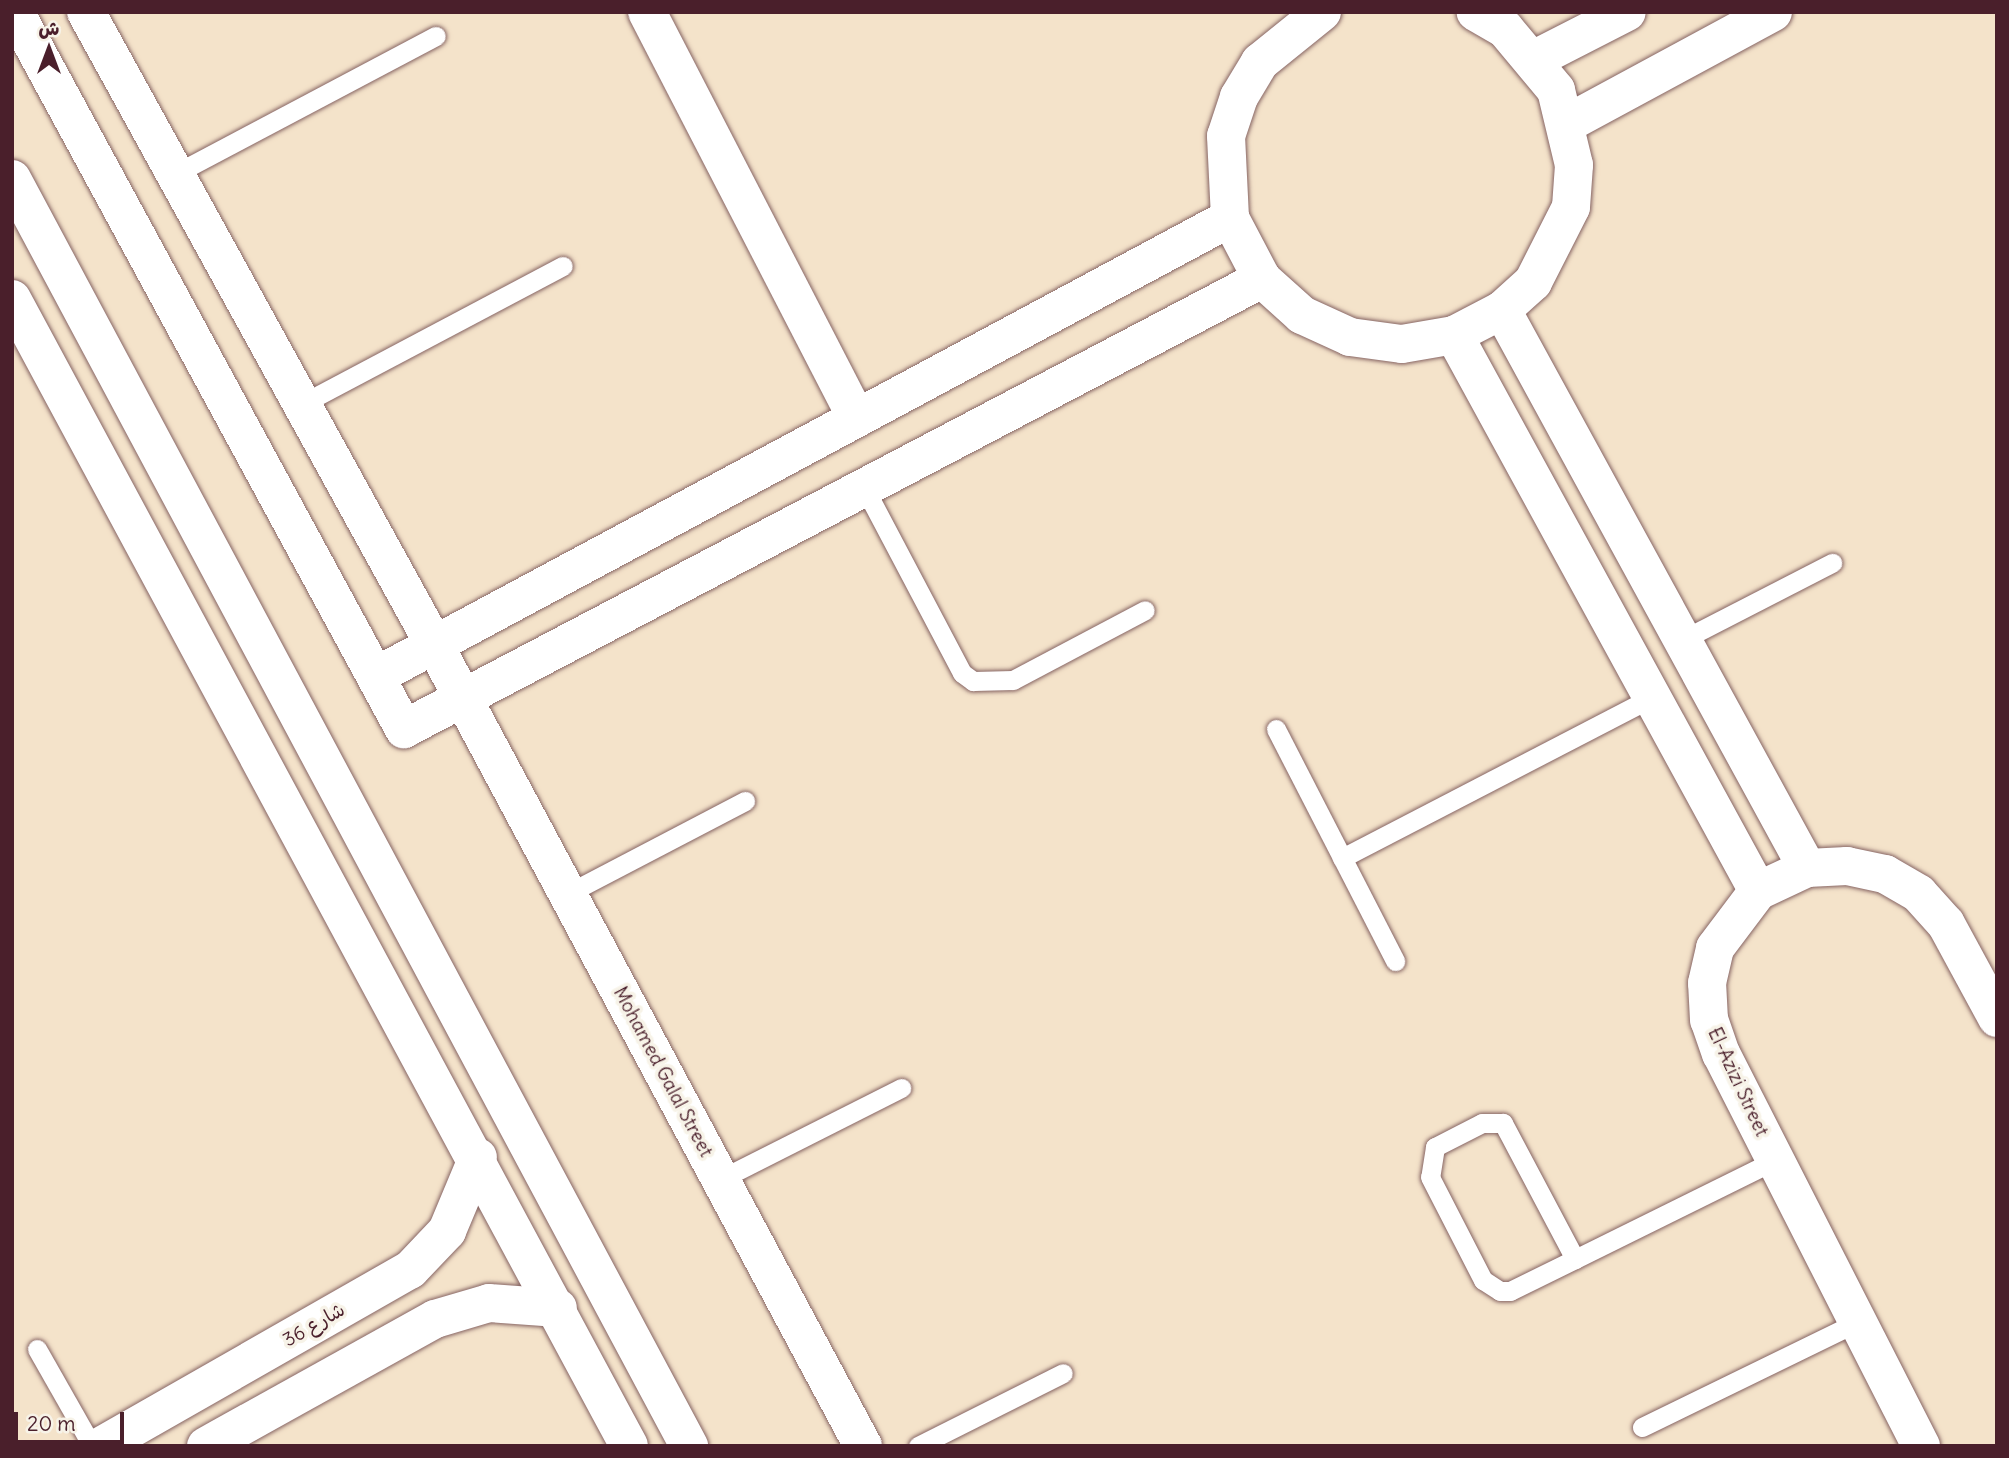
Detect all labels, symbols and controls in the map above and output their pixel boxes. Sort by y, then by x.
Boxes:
north arrow [14,14,84,84]
text: ش [39,16,59,40]
street label: Mohamed Galal Street [608,983,718,1161]
street label: El-Azizi Street [1703,1024,1773,1140]
street label: شارع 36 [279,1298,349,1352]
scale bar [18,1398,128,1442]
text: 20 m [27,1410,76,1437]

